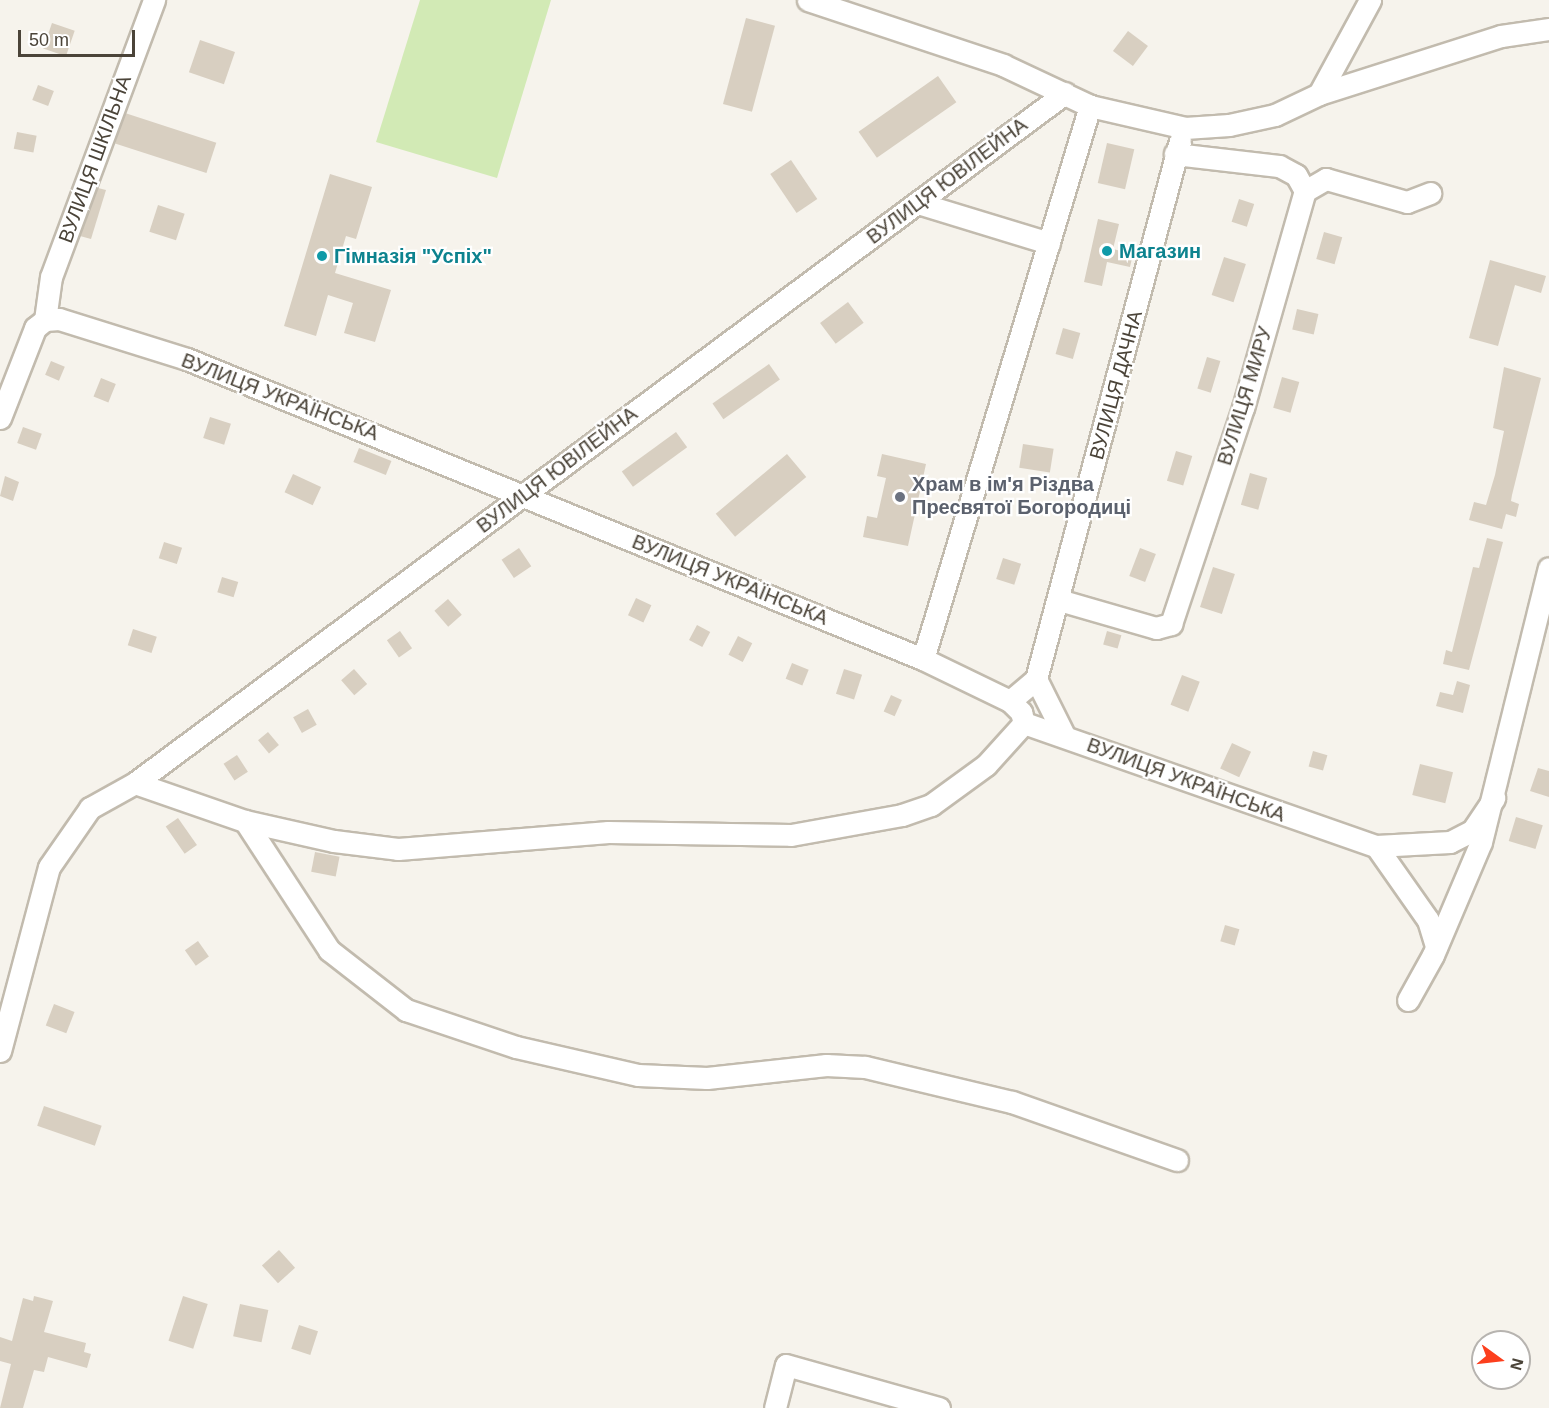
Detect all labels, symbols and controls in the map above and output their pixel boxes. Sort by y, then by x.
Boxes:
scale bar [21,18,138,56]
text: 50 m [29,30,69,50]
street label: ВУЛИЦЯ ШКІЛЬНА [54,72,136,246]
street label: ВУЛИЦЯ ЮВІЛЕЙНА [862,113,1032,249]
place label: Магазин [1119,239,1201,263]
place label: Гімназія "Успіх" [334,244,492,268]
marker: Магазин [1100,244,1114,258]
marker: Гімназія "Успіх" [315,249,329,263]
street label: ВУЛИЦЯ ДАЧНА [1085,308,1147,462]
street label: ВУЛИЦЯ МИРУ [1213,324,1277,468]
street label: ВУЛИЦЯ УКРАЇНСЬКА [178,348,382,446]
street label: ВУЛИЦЯ ЮВІЛЕЙНА [472,402,642,538]
place label: Храм в ім'я Різдва Пресвятої Богородиці [912,473,1131,520]
marker: Храм в ім'я Різдва Пресвятої Богородиці [893,490,907,504]
street label: ВУЛИЦЯ УКРАЇНСЬКА [628,530,832,630]
street label: ВУЛИЦЯ УКРАЇНСЬКА [1084,733,1288,827]
north arrow [1471,1330,1531,1390]
text: N [1507,1356,1527,1372]

